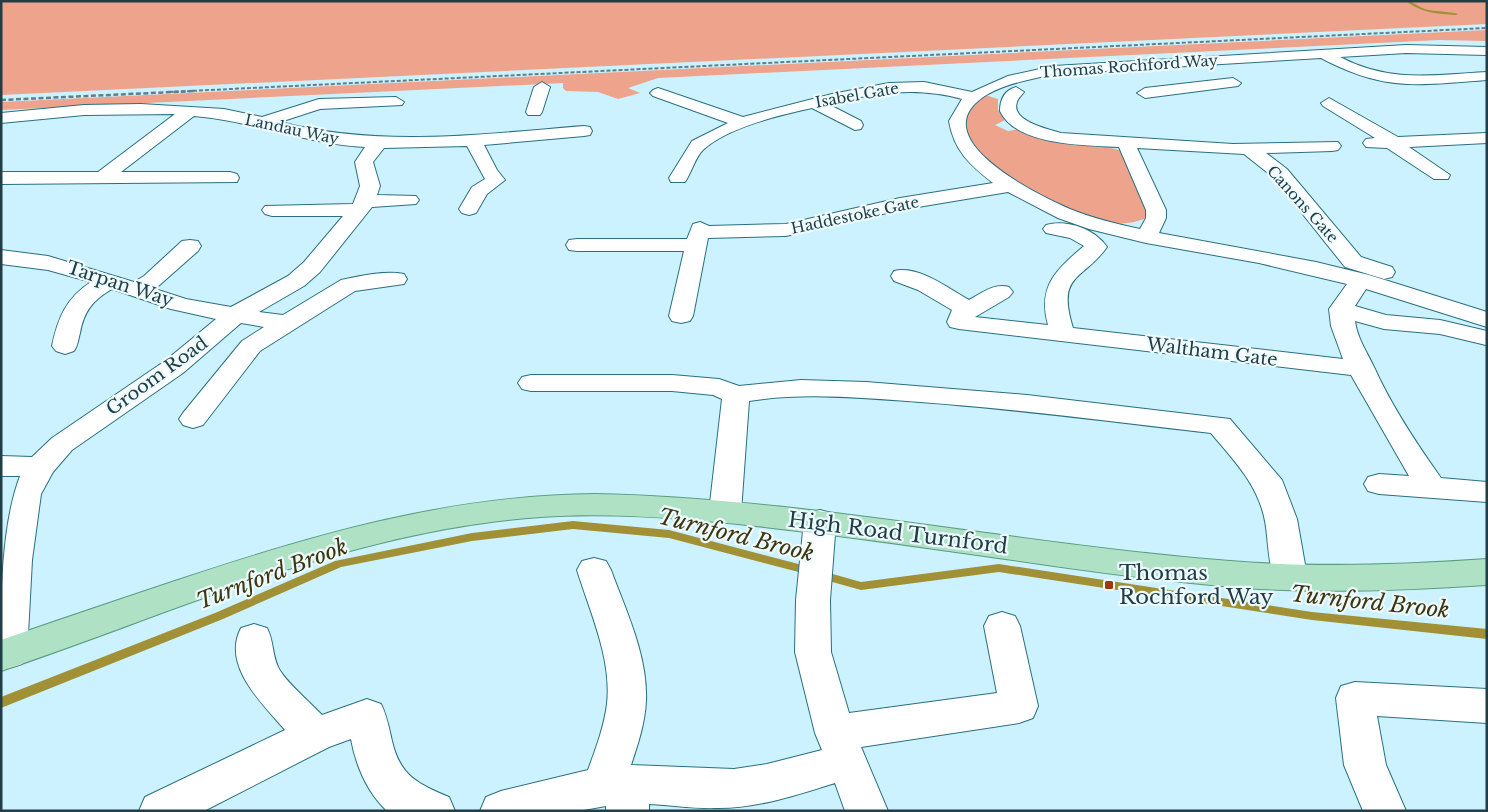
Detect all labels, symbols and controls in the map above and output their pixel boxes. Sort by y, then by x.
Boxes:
street label: Thomas Rochford Way [1040,50,1219,82]
street label: Isabel Gate [814,78,900,112]
street label: Landau Way [243,110,341,148]
street label: Canons Gate [1263,161,1343,247]
street label: Haddestoke Gate [789,192,921,238]
street label: Tarpan Way [64,256,177,312]
street label: Groom Road [102,332,212,420]
street label: Waltham Gate [1144,333,1279,371]
water label: Turnford Brook [655,503,817,567]
street label: High Road Turnford [787,507,1009,559]
water label: Turnford Brook [193,533,351,615]
place label: Thomas Rochford Way [1119,560,1274,610]
marker: Thomas Rochford Way [1103,579,1115,591]
water label: Turnford Brook [1289,580,1451,624]

